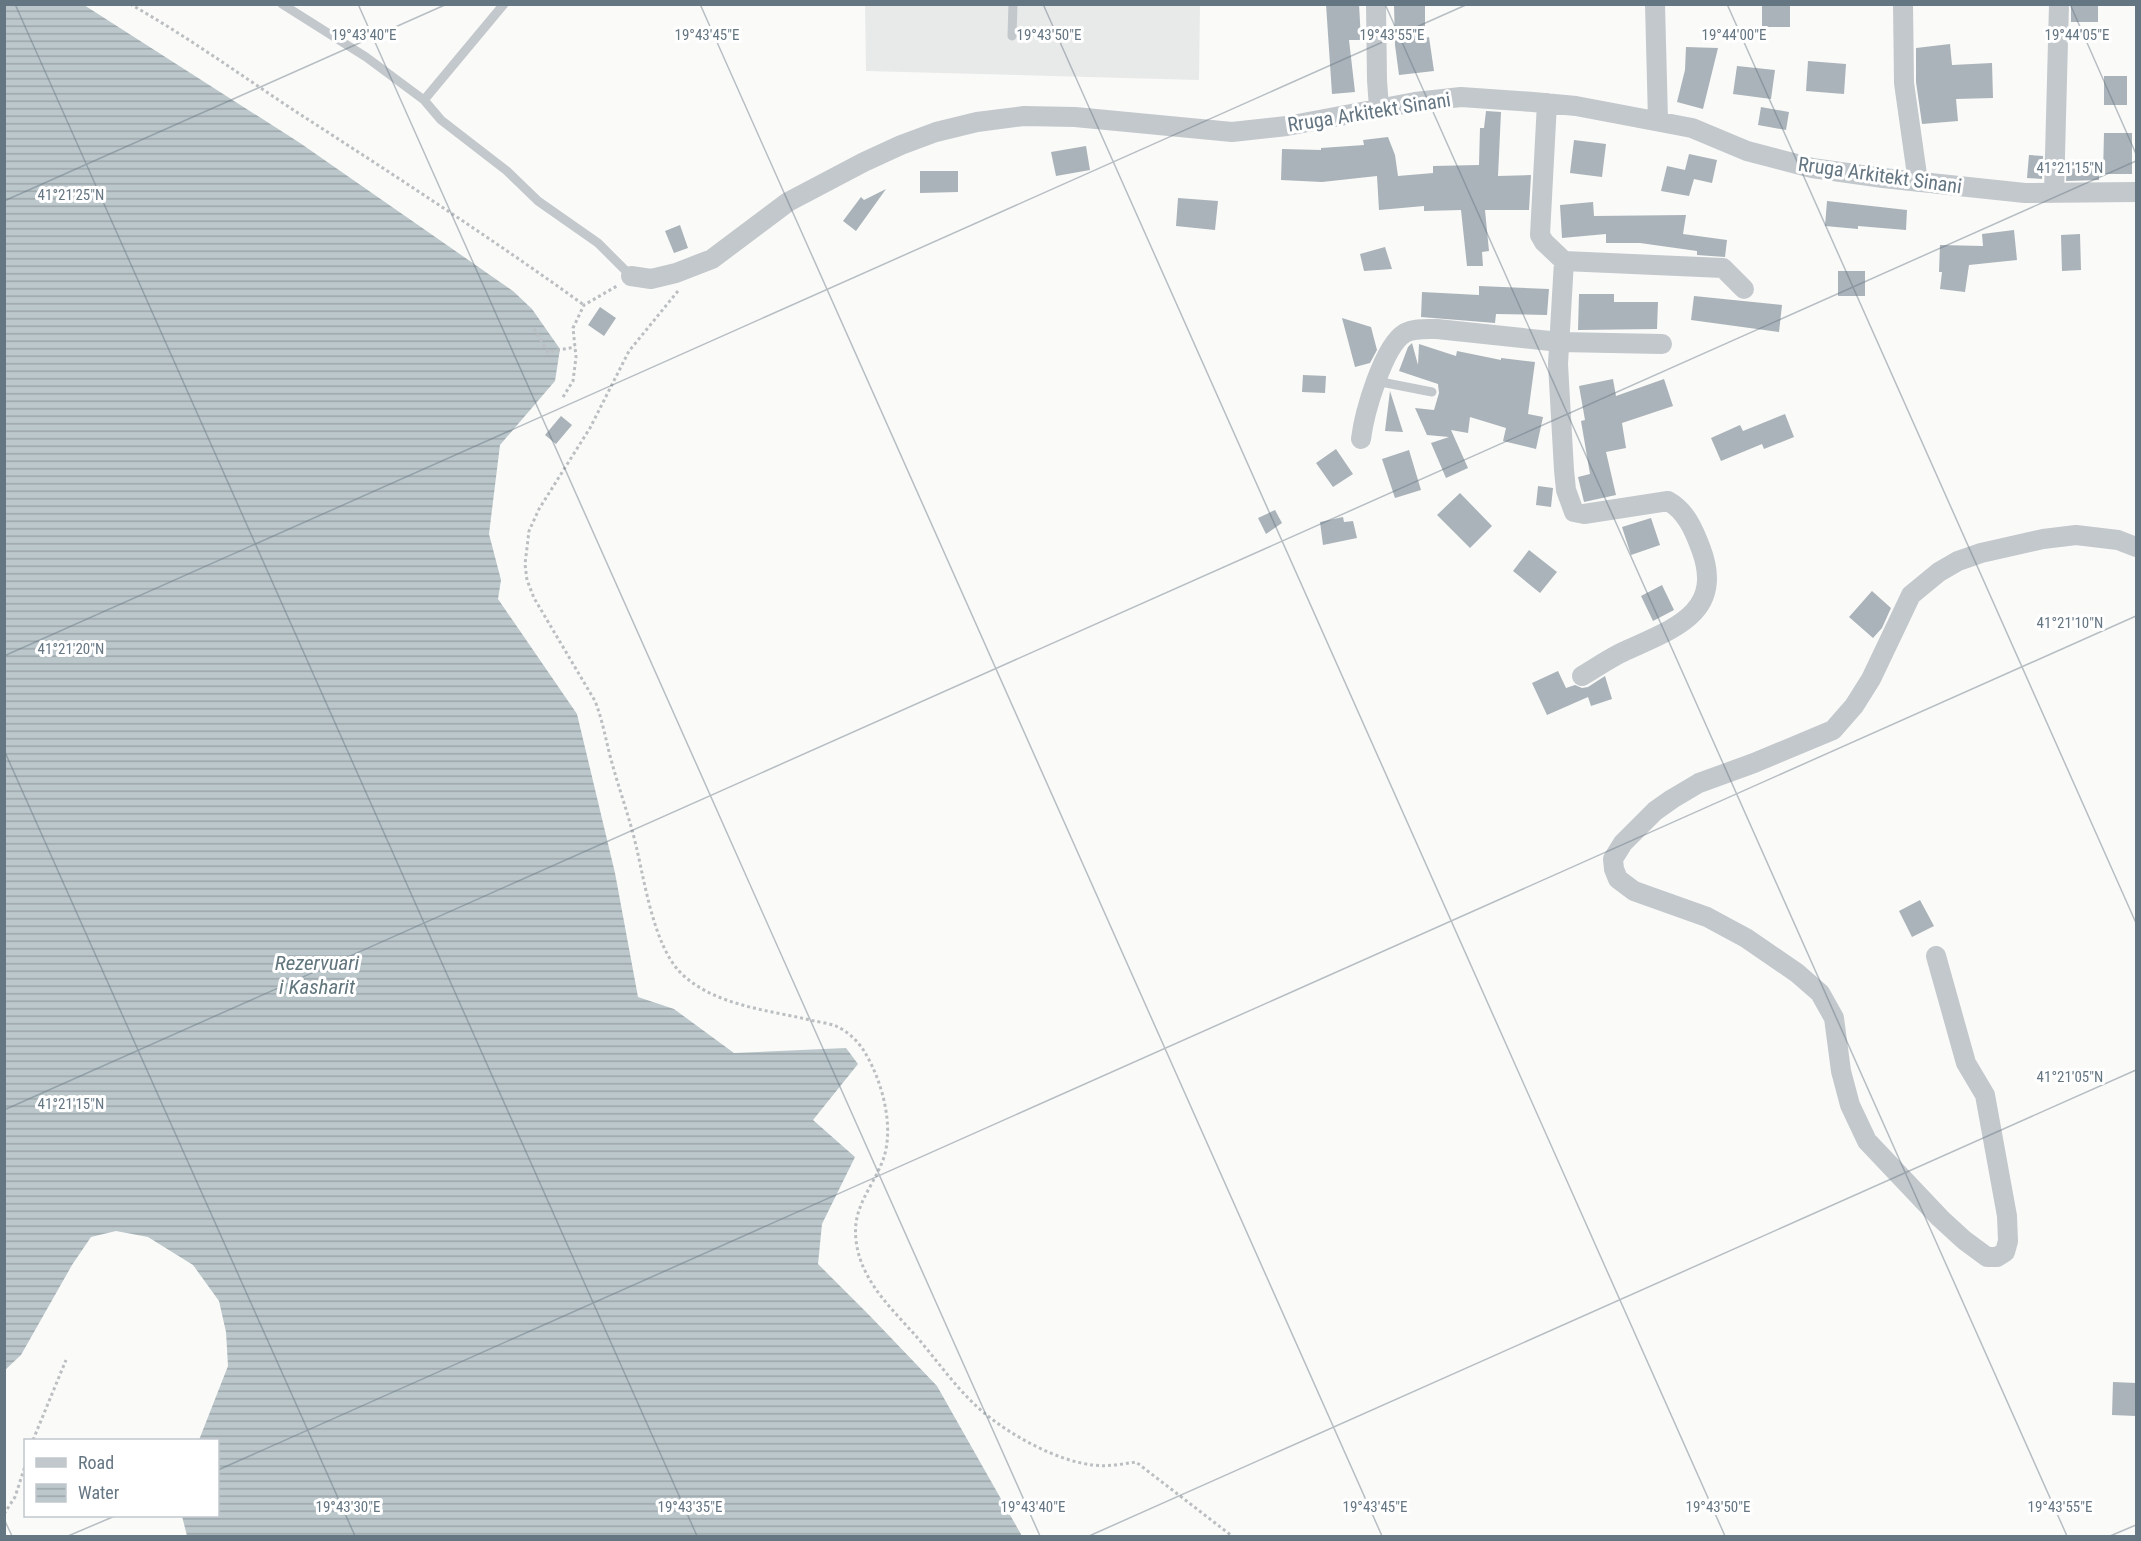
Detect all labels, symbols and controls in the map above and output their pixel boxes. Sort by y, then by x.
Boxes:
text: 19°43'40"E [332,26,396,44]
text: 19°43'45"E [675,26,739,44]
text: 19°43'50"E [1017,26,1081,44]
text: 19°43'55"E [1360,26,1424,44]
text: 19°44'00"E [1702,26,1766,44]
text: 19°44'05"E [2045,26,2109,44]
street label: Rruga Arkitekt Sinani [1286,87,1452,137]
street label: Rruga Arkitekt Sinani [1797,152,1963,198]
text: 41°21'15"N [2037,159,2103,177]
text: 41°21'25"N [38,186,104,204]
text: 41°21'10"N [2037,614,2103,632]
text: 41°21'20"N [38,640,104,658]
water label: Rezervuari i Kasharit [275,951,359,999]
text: 41°21'05"N [2037,1068,2103,1086]
text: 41°21'15"N [38,1095,104,1113]
legend [24,1439,219,1517]
text: Road [78,1452,114,1473]
text: Water [78,1482,120,1503]
text: 19°43'30"E [316,1498,380,1516]
text: 19°43'35"E [658,1498,722,1516]
text: 19°43'40"E [1001,1498,1065,1516]
text: 19°43'45"E [1343,1498,1407,1516]
text: 19°43'50"E [1686,1498,1750,1516]
text: 19°43'55"E [2028,1498,2092,1516]

